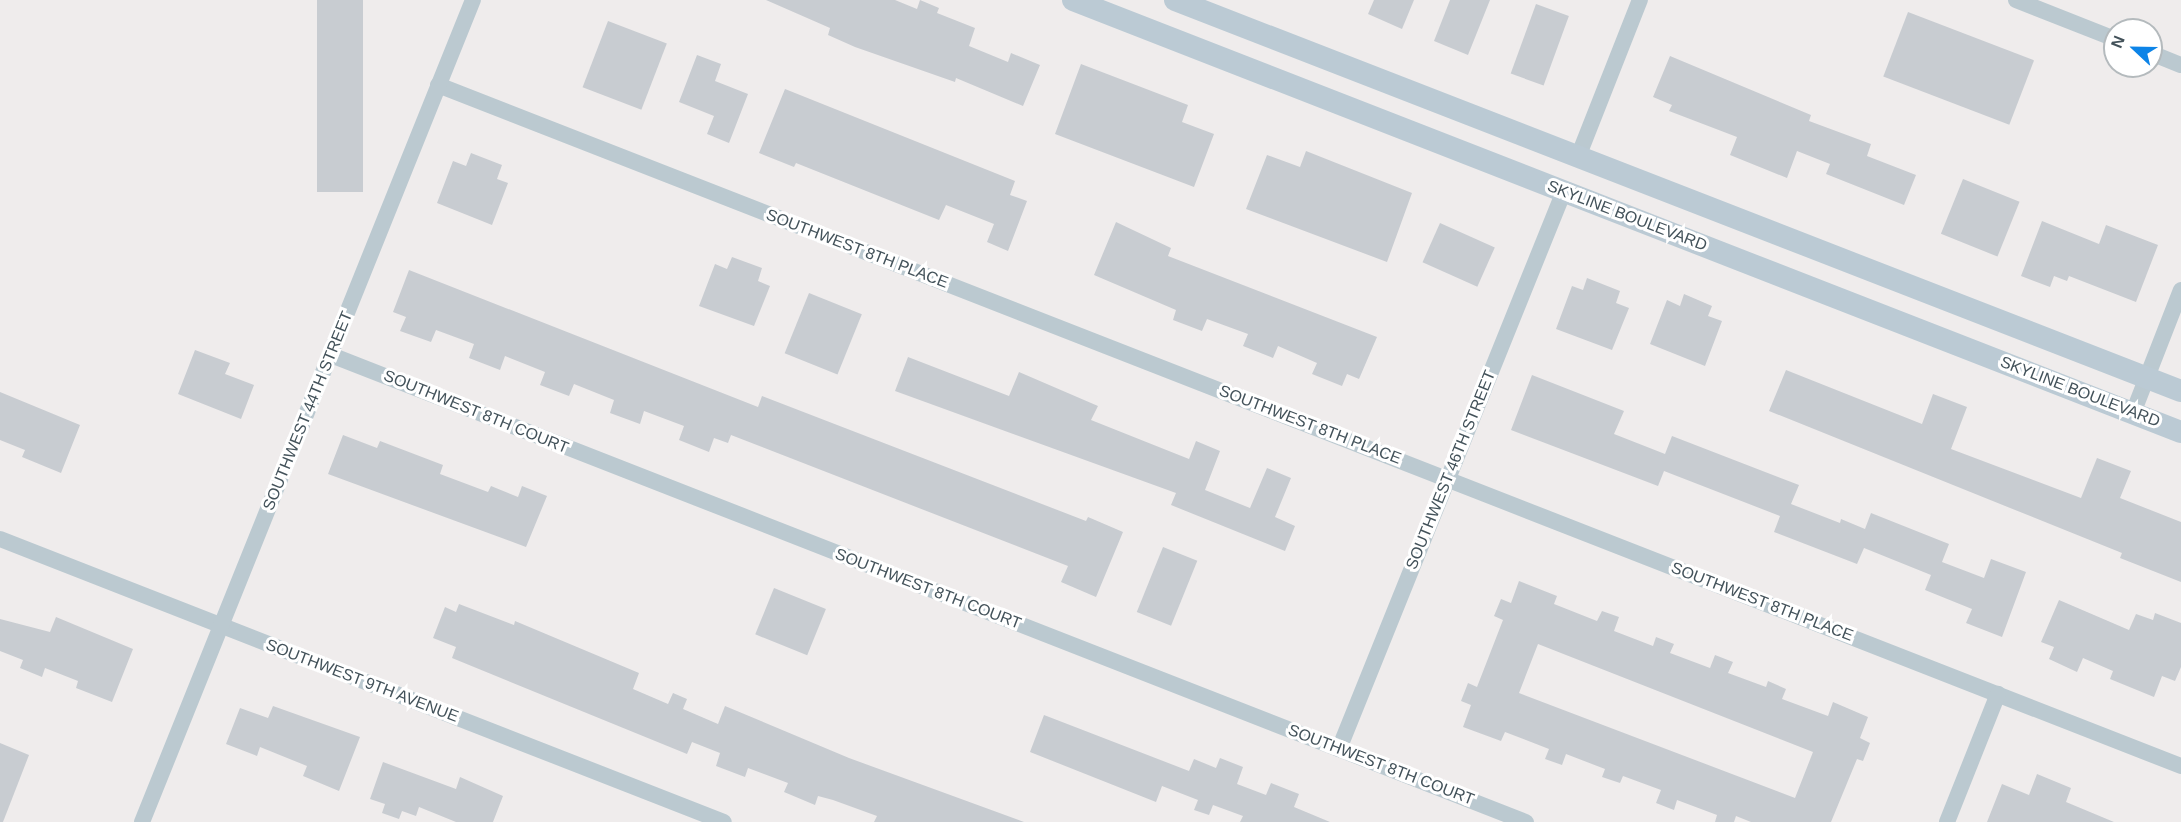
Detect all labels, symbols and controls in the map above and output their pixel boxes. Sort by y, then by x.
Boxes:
north arrow [2103,18,2163,78]
text: N [2108,33,2128,50]
street label: SKYLINE BOULEVARD [1544,177,1710,255]
street label: SOUTHWEST 8TH PLACE [763,205,951,293]
street label: SOUTHWEST 44TH STREET [259,308,357,514]
street label: SKYLINE BOULEVARD [1997,353,2163,431]
street label: SOUTHWEST 8TH COURT [381,366,571,458]
street label: SOUTHWEST 46TH STREET [1402,367,1500,573]
street label: SOUTHWEST 8TH PLACE [1216,381,1404,469]
street label: SOUTHWEST 8TH COURT [832,545,1024,633]
street label: SOUTHWEST 8TH PLACE [1668,558,1856,646]
street label: SOUTHWEST 9TH AVENUE [262,635,462,727]
street label: SOUTHWEST 8TH COURT [1285,721,1477,809]

